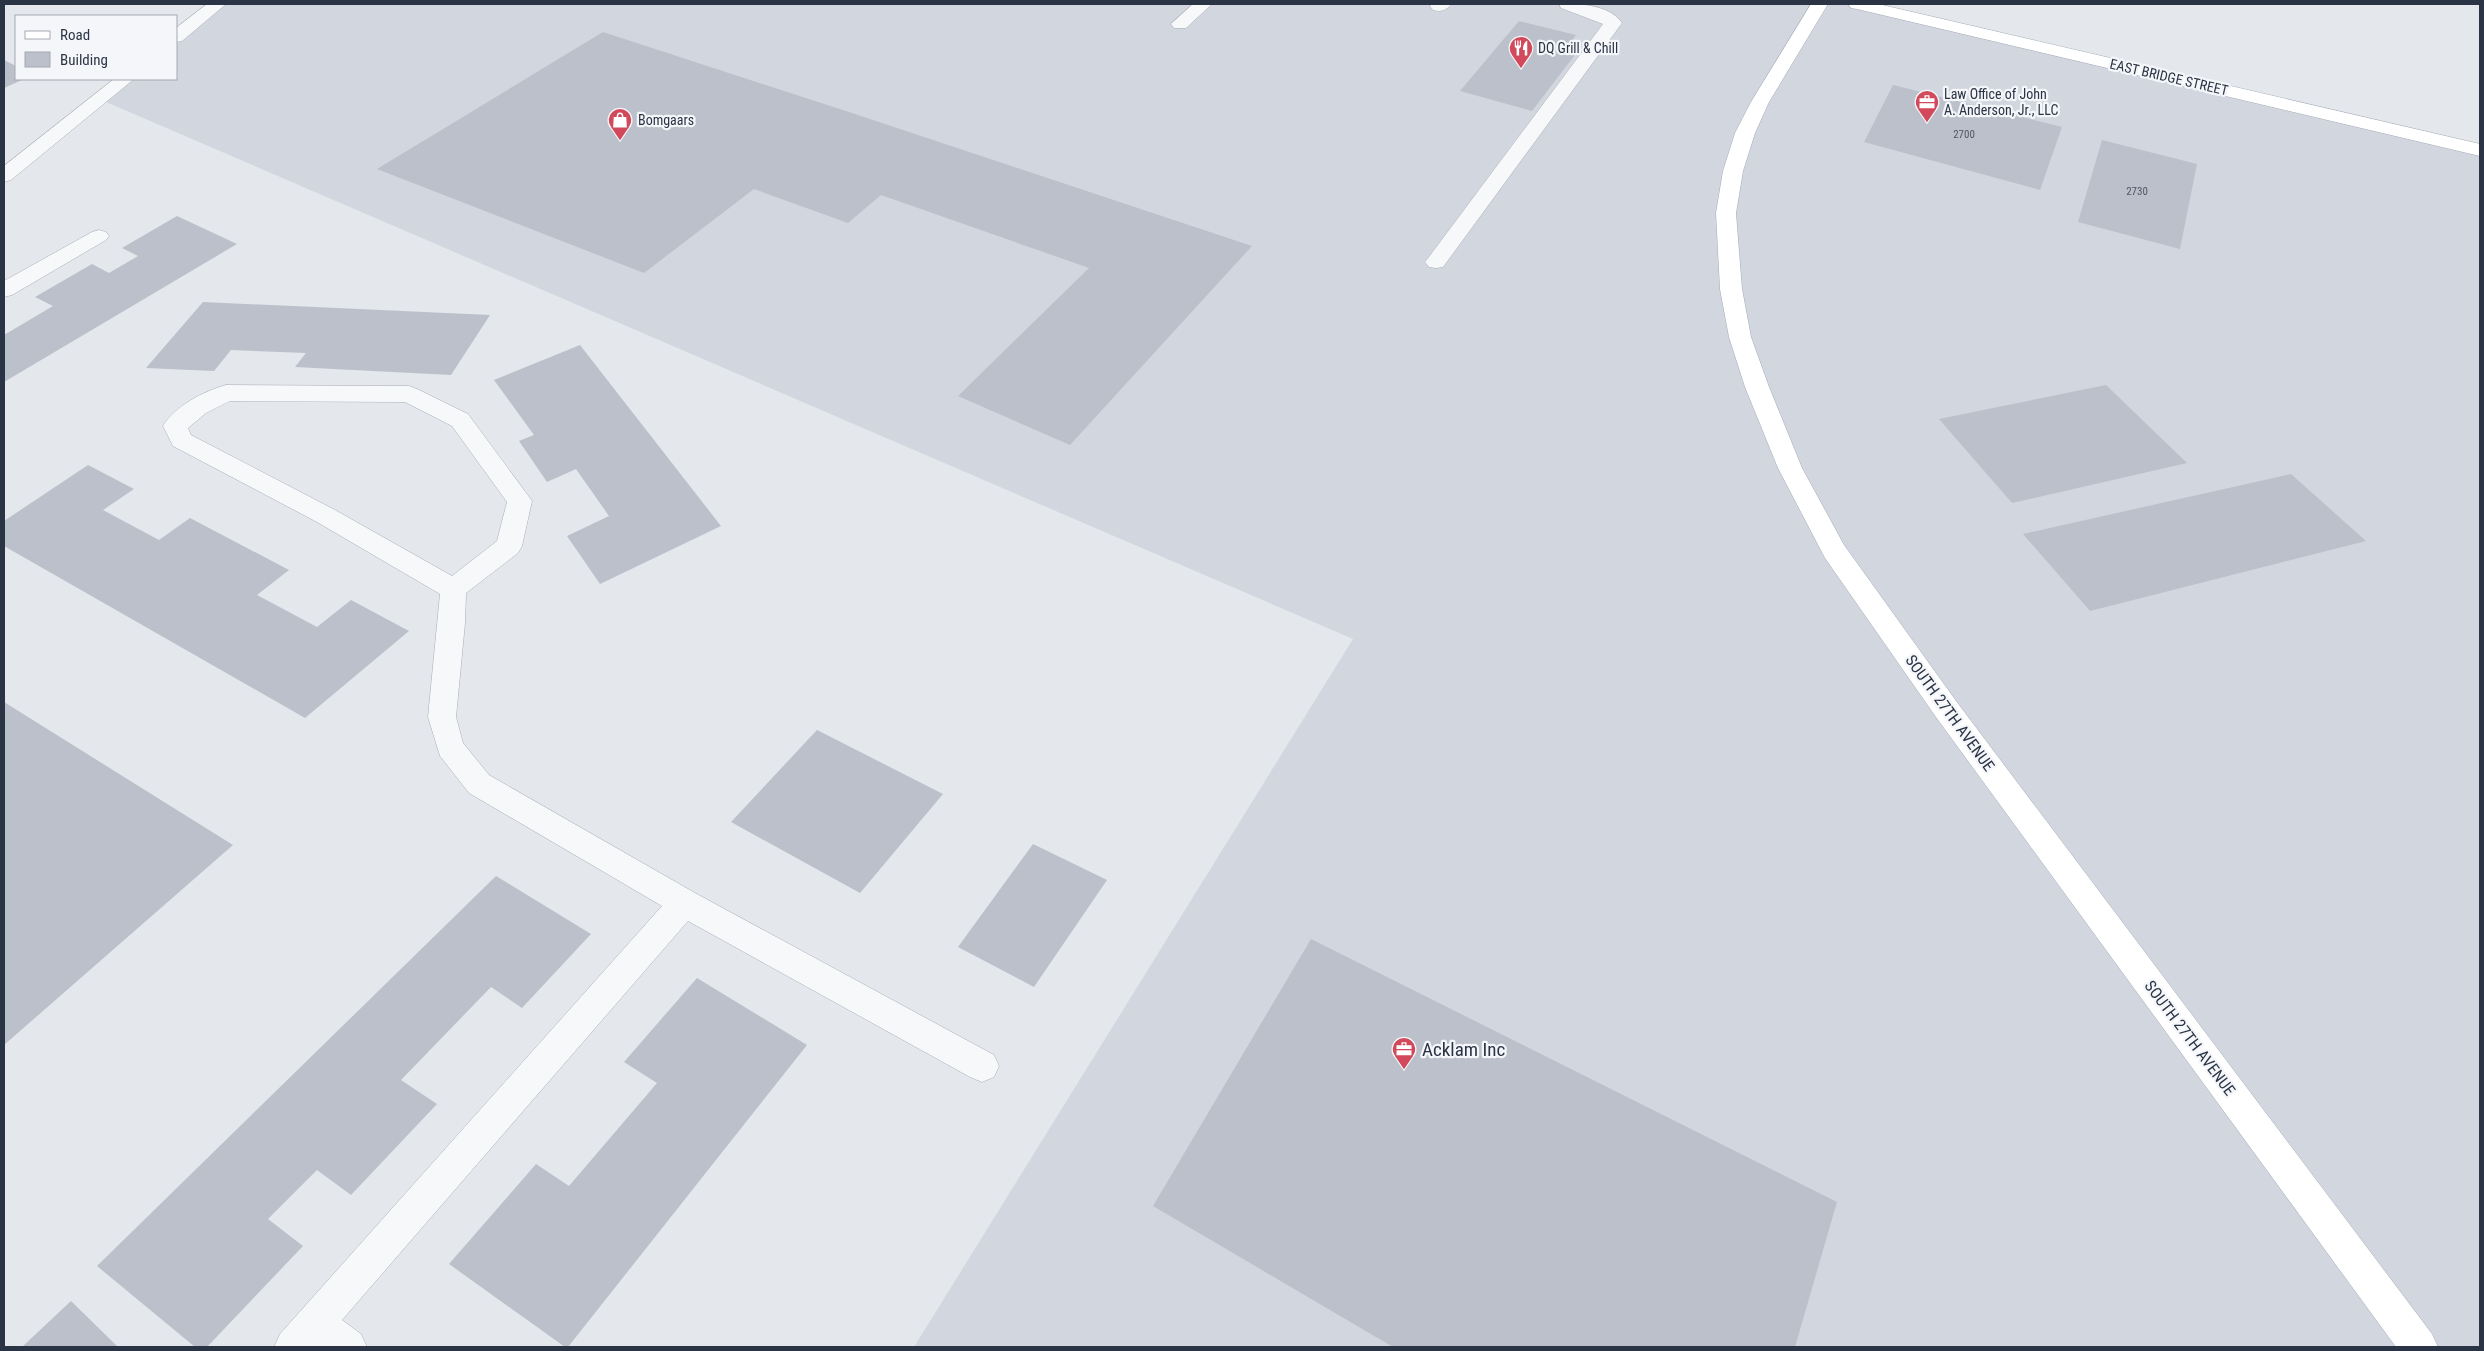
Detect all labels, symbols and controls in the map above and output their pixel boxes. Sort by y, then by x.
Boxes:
legend [15,15,178,80]
text: Road [60,26,90,44]
restaurant icon: DQ Grill & Chill [1508,35,1534,69]
place label: DQ Grill & Chill [1538,40,1618,56]
text: Building [60,51,108,69]
street label: EAST BRIDGE STREET [2108,56,2230,98]
place label: Law Office of John A. Anderson, Jr., LLC [1944,86,2058,118]
office icon: Law Office of John A. Anderson, Jr., LLC [1914,89,1940,123]
shop icon: Bomgaars [607,107,633,141]
place label: Bomgaars [638,112,694,128]
house number: 2700 [1953,128,1975,141]
house number: 2730 [2126,185,2148,198]
street label: SOUTH 27TH AVENUE [1902,651,1999,775]
street label: SOUTH 27TH AVENUE [2141,977,2239,1099]
office icon: Acklam Inc [1391,1036,1417,1070]
place label: Acklam Inc [1422,1038,1505,1061]

